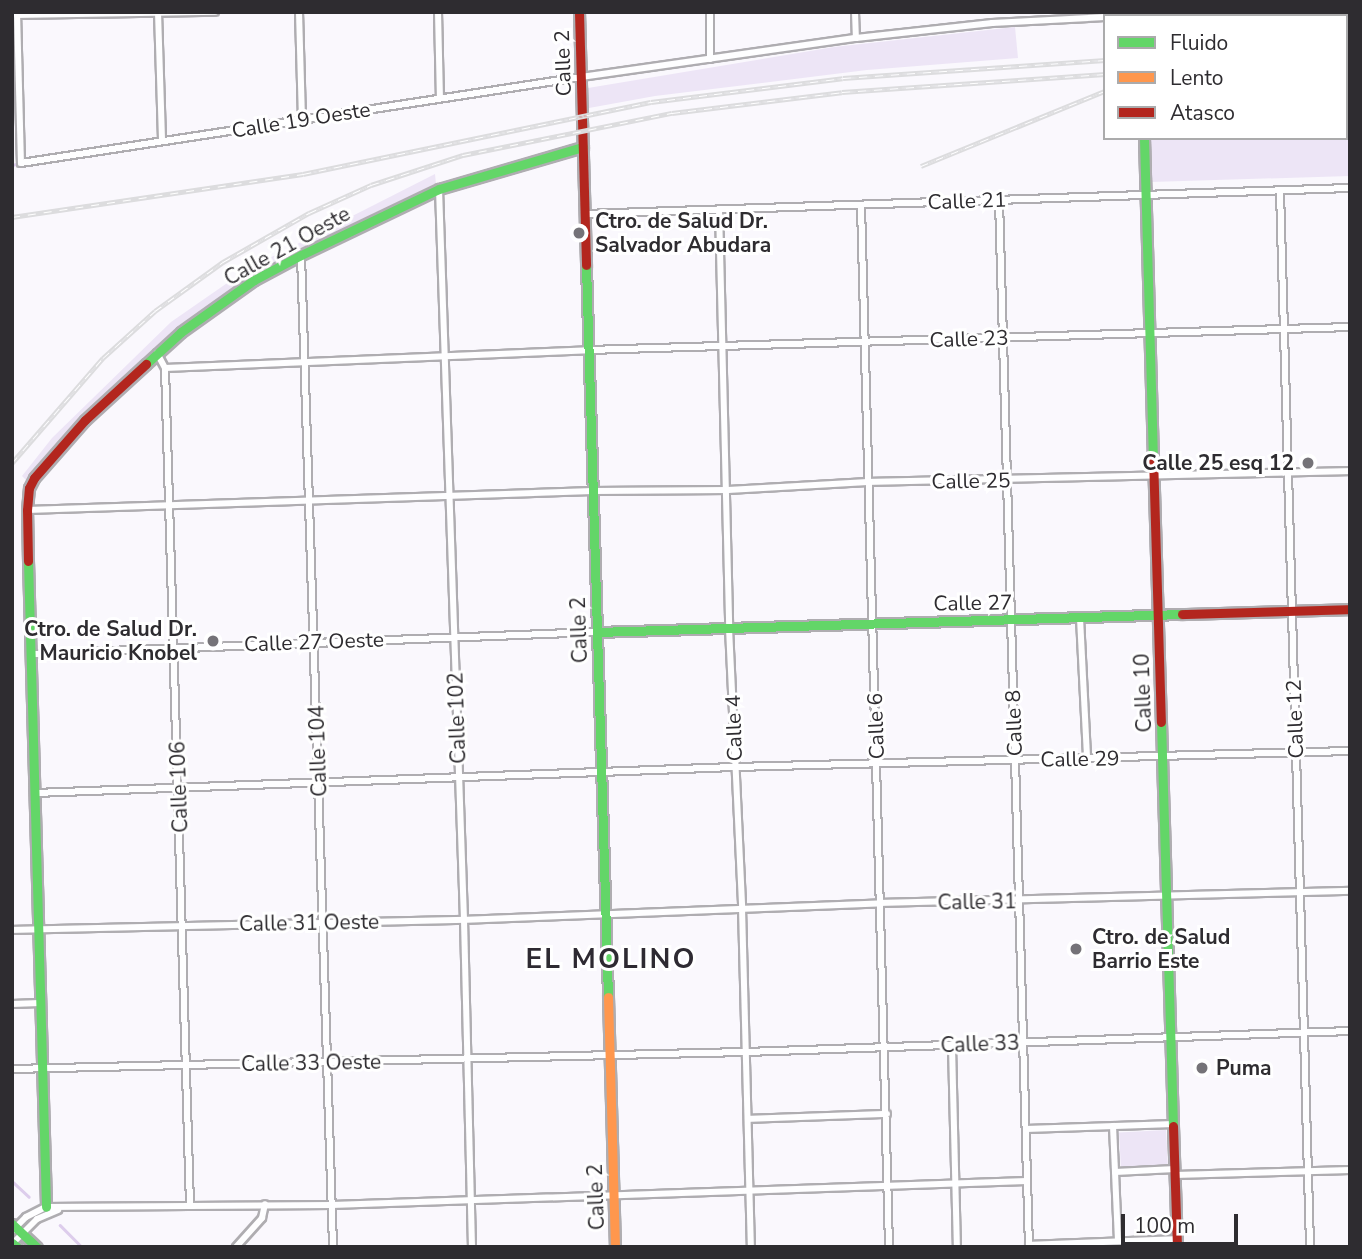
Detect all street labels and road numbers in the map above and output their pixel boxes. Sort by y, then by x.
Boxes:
street label: Calle 2 [549,29,577,97]
street label: Calle 19 Oeste [230,97,372,143]
street label: Calle 21 [927,187,1007,215]
street label: Calle 21 Oeste [220,201,354,291]
street label: Calle 23 [929,325,1009,353]
street label: Calle 25 [931,468,1011,494]
street label: Calle 27 [933,590,1013,616]
street label: Calle 2 [565,596,593,664]
street label: Calle 27 Oeste [244,627,384,657]
street label: Calle 10 [1129,653,1157,733]
street label: Calle 102 [443,672,471,764]
street label: Calle 12 [1281,679,1309,759]
street label: Calle 8 [1000,689,1028,757]
street label: Calle 6 [862,692,890,760]
street label: Calle 4 [720,694,748,762]
street label: Calle 104 [304,705,332,797]
street label: Calle 106 [165,741,193,833]
street label: Calle 29 [1040,746,1120,772]
street label: Calle 31 [937,889,1017,915]
street label: Calle 31 Oeste [239,909,379,937]
street label: Calle 33 [940,1030,1020,1058]
street label: Calle 33 Oeste [241,1049,381,1077]
street label: Calle 2 [582,1163,610,1231]

